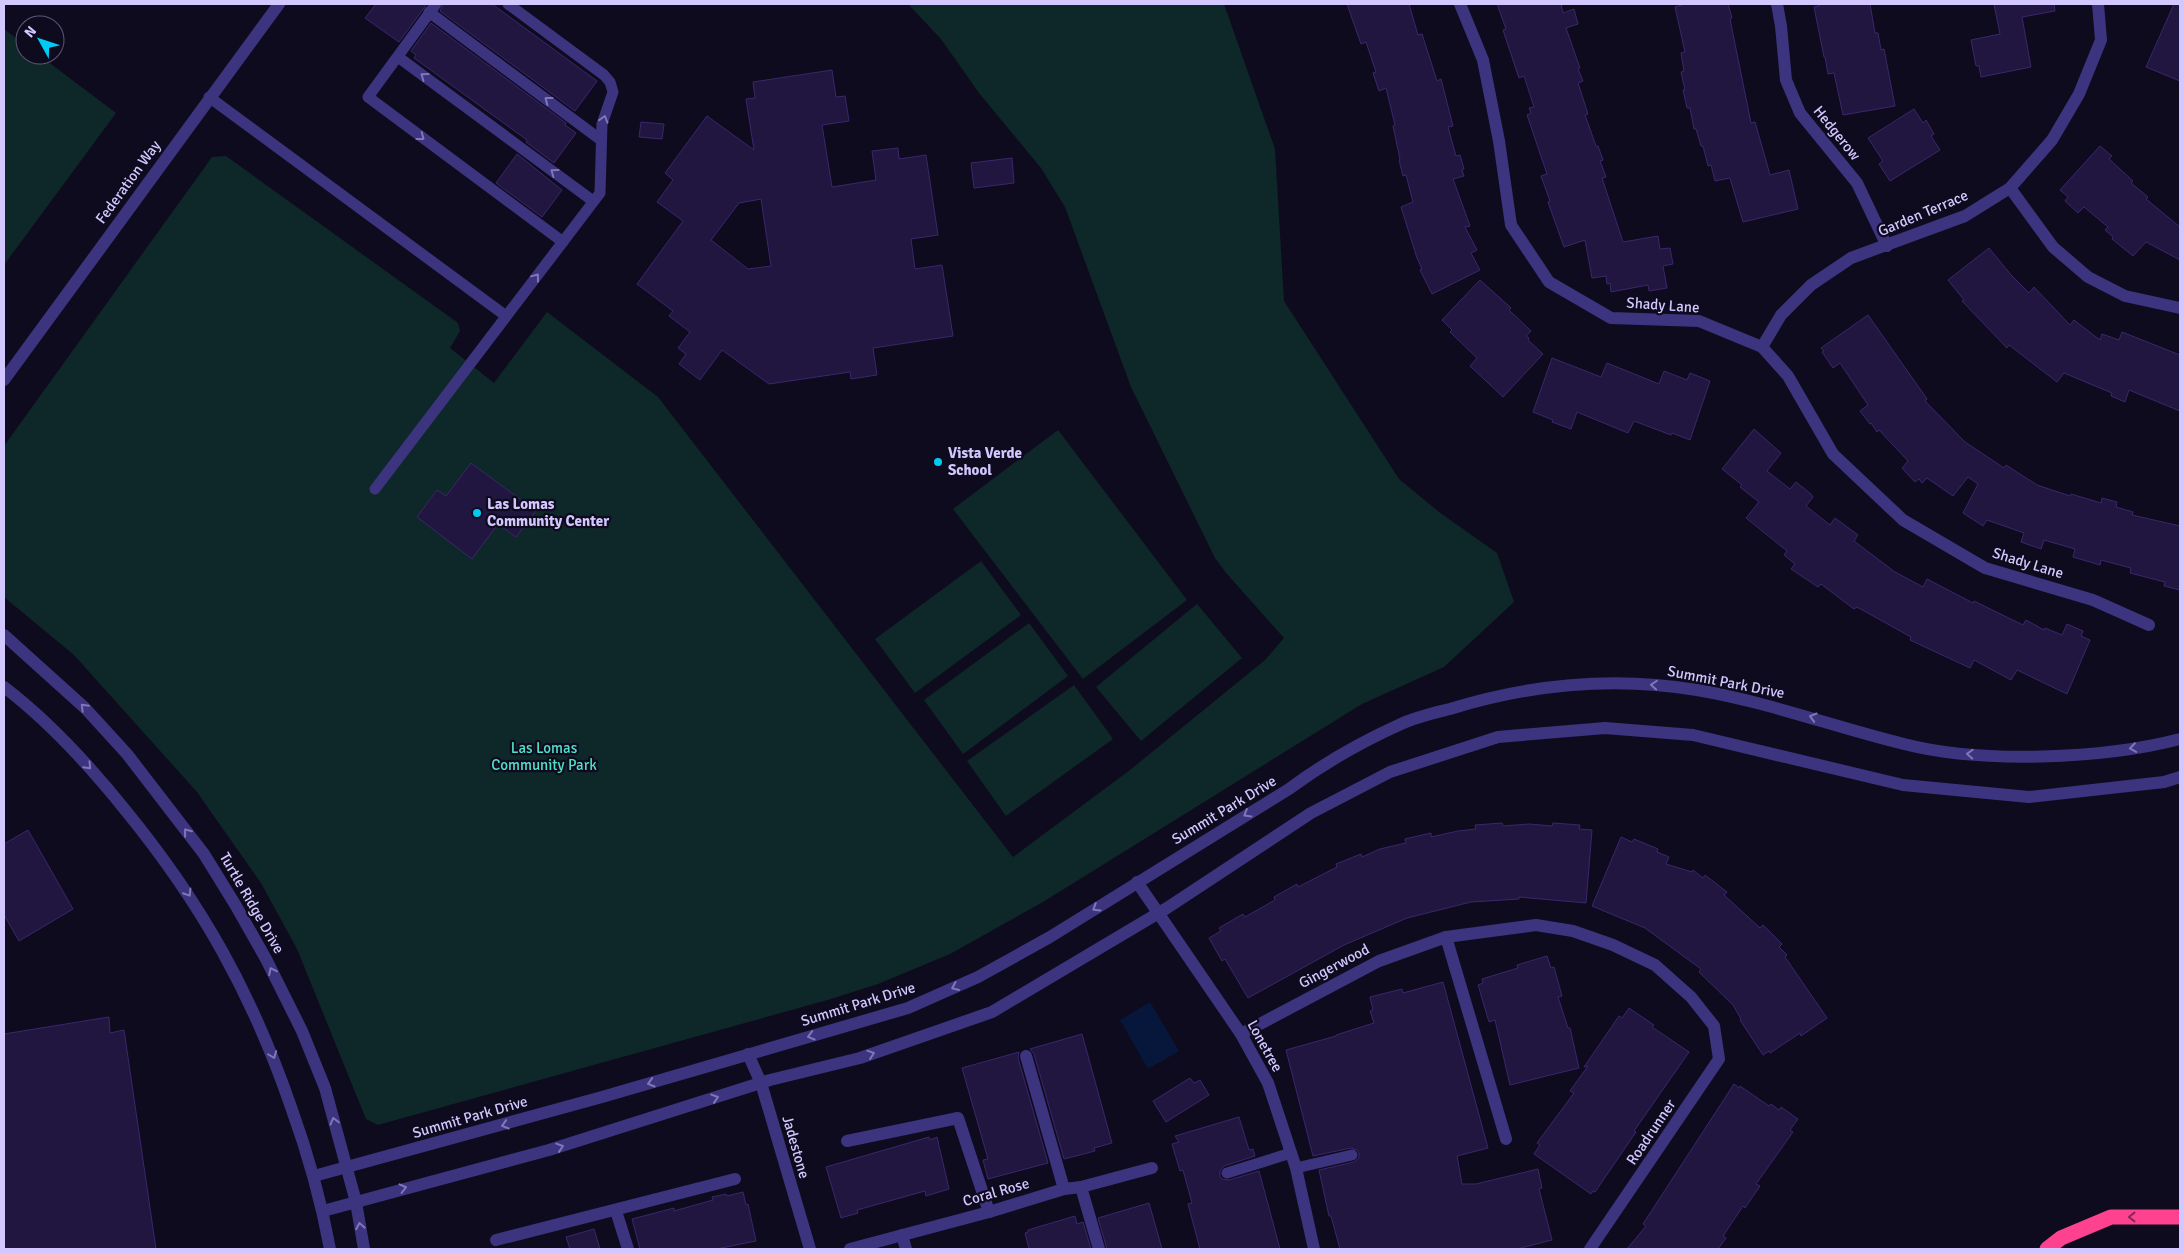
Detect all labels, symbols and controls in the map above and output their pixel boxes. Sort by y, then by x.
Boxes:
north arrow [15,15,65,65]
text: N [21,23,40,41]
one-way arrow [421,73,430,81]
one-way arrow [544,97,554,106]
street label: Hedgerow [1810,102,1864,164]
one-way arrow [599,116,609,124]
one-way arrow [415,131,424,139]
street label: Federation Way [92,137,164,227]
one-way arrow [550,169,560,178]
street label: Garden Terrace [1875,186,1971,240]
one-way arrow [530,274,538,283]
street label: Shady Lane [1626,293,1700,317]
place label: Vista Verde School [948,444,1022,479]
marker: Vista Verde School [932,456,944,468]
place label: Las Lomas Community Center [487,495,609,530]
marker: Las Lomas Community Center [471,507,483,519]
street label: Shady Lane [1990,544,2066,582]
street label: Summit Park Drive [1666,662,1786,702]
one-way arrow [1650,679,1658,690]
one-way arrow [81,704,90,713]
one-way arrow [1809,713,1817,723]
park label: Las Lomas Community Park [491,739,597,774]
one-way arrow [2128,743,2137,753]
one-way arrow [1966,748,1974,759]
one-way arrow [82,760,91,769]
street label: Summit Park Drive [1169,772,1279,848]
one-way arrow [1244,808,1253,818]
one-way arrow [185,829,193,838]
street label: Turtle Ridge Drive [216,849,288,957]
one-way arrow [182,888,192,897]
one-way arrow [1093,901,1102,911]
street label: Gingerwood [1296,940,1372,992]
one-way arrow [268,967,278,976]
street label: Summit Park Drive [799,978,917,1030]
one-way arrow [951,981,960,991]
street label: Lonetree [1243,1017,1287,1075]
one-way arrow [807,1030,815,1041]
one-way arrow [267,1050,277,1059]
one-way arrow [866,1050,875,1060]
one-way arrow [646,1077,655,1088]
street label: Summit Park Drive [410,1092,530,1142]
one-way arrow [710,1094,718,1104]
street label: Roadrunner [1623,1095,1680,1168]
street label: Jadestone [778,1114,814,1180]
one-way arrow [329,1117,339,1125]
one-way arrow [501,1119,509,1129]
one-way arrow [555,1143,563,1153]
street label: Coral Rose [961,1174,1031,1210]
one-way arrow [398,1183,407,1194]
one-way arrow [2127,1212,2135,1222]
one-way arrow [356,1221,366,1230]

